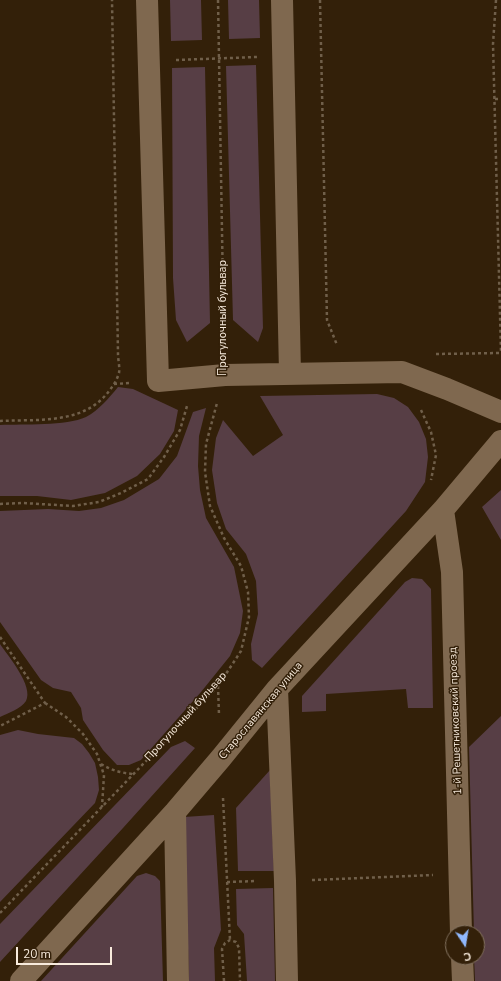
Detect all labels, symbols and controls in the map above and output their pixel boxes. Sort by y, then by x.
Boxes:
street label: Прогулочный бульвар [216,260,230,376]
street label: 1-й Решетниковский проезд [447,647,465,795]
street label: Старославянская улица [216,660,306,762]
street label: Прогулочный бульвар [142,670,230,764]
north arrow [445,925,485,965]
scale bar [18,939,114,965]
text: 20 m [23,946,51,962]
text: С [462,948,473,964]

